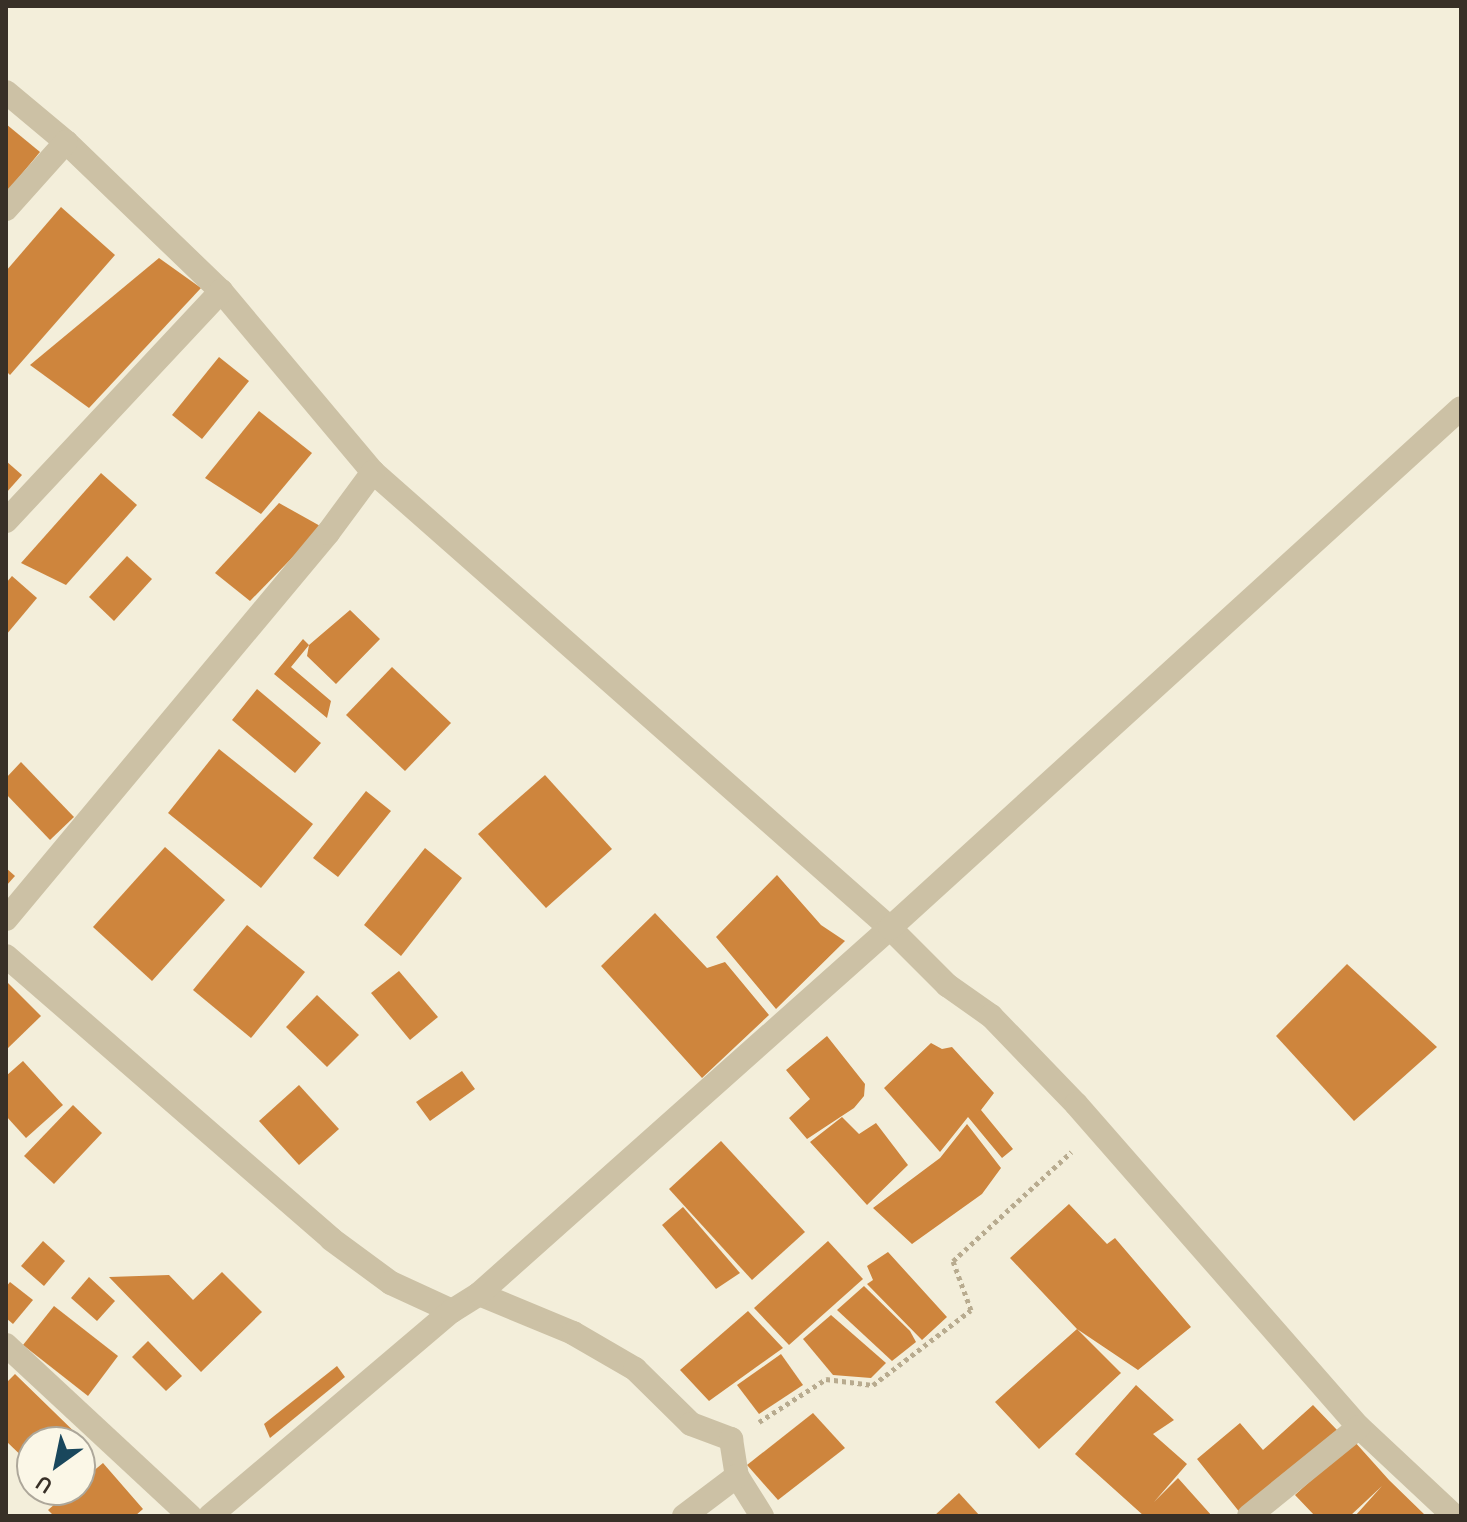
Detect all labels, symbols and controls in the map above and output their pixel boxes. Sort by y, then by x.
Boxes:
north arrow [16,1426,96,1506]
text: U [31,1469,57,1499]

